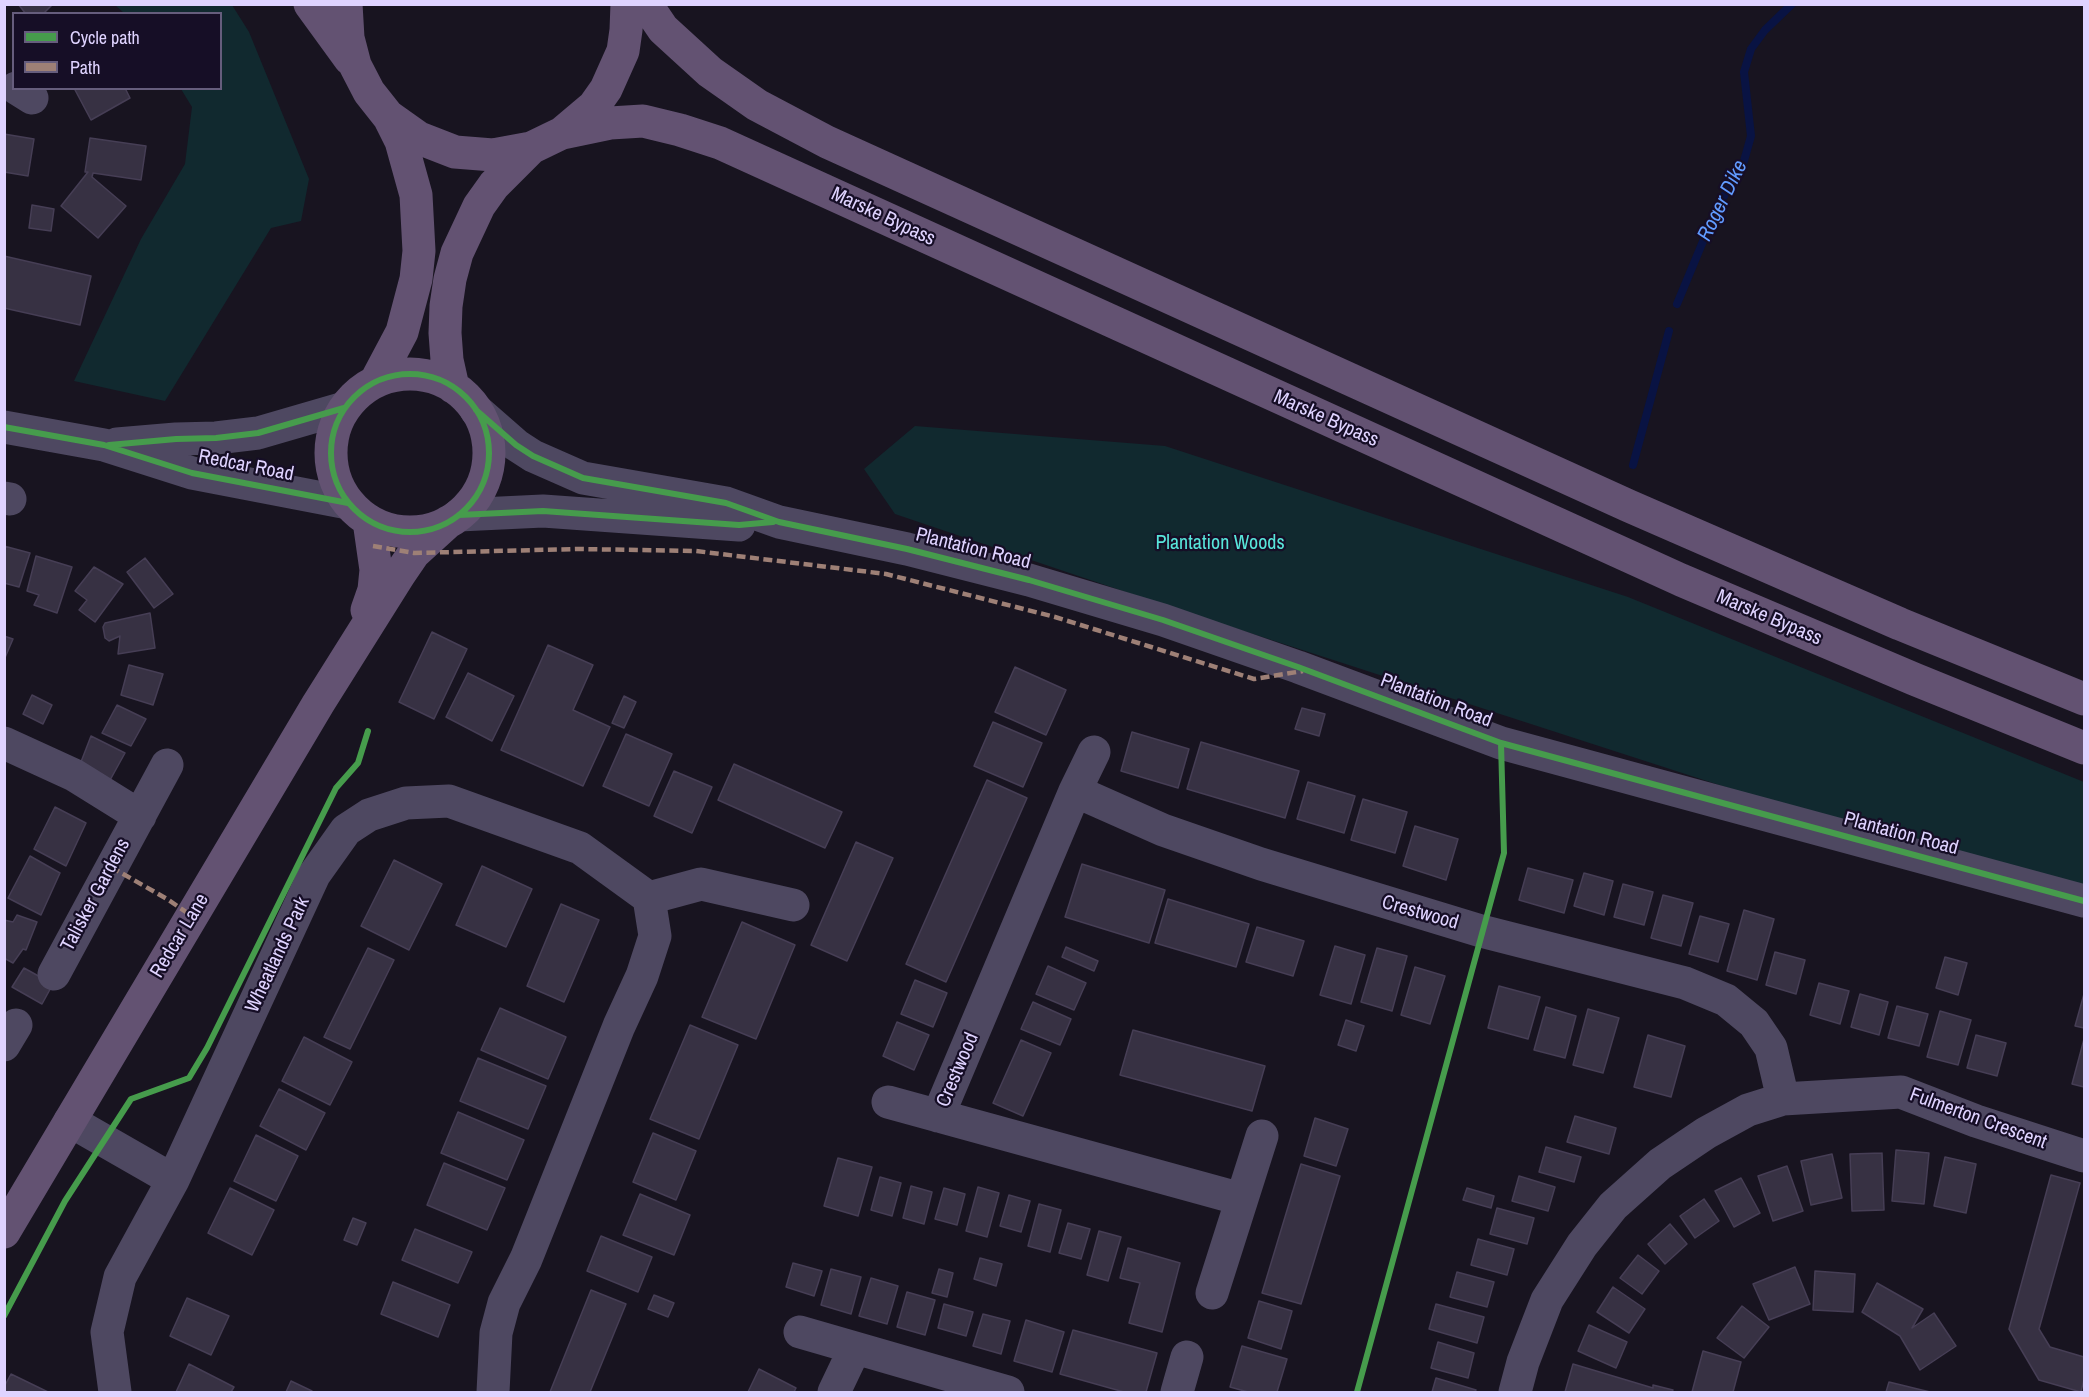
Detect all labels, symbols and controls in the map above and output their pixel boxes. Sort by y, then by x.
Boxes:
legend [12,12,222,90]
text: Cycle path [70,25,140,50]
text: Path [70,55,100,80]
water label: Roger Dike [1693,156,1753,246]
street label: Marske Bypass [827,182,939,252]
street label: Marske Bypass [1270,385,1382,453]
street label: Redcar Road [196,445,296,487]
street label: Plantation Road [913,523,1033,575]
park label: Plantation Woods [1155,532,1285,556]
street label: Marske Bypass [1713,585,1825,651]
street label: Plantation Road [1377,669,1495,733]
street label: Plantation Road [1841,807,1961,861]
street label: Talisker Gardens [56,835,136,955]
street label: Redcar Lane [146,890,214,982]
street label: Crestwood [1379,891,1461,935]
street label: Wheatlands Park [241,893,315,1017]
street label: Crestwood [932,1029,984,1111]
street label: Fulmerton Crescent [1906,1083,2050,1155]

